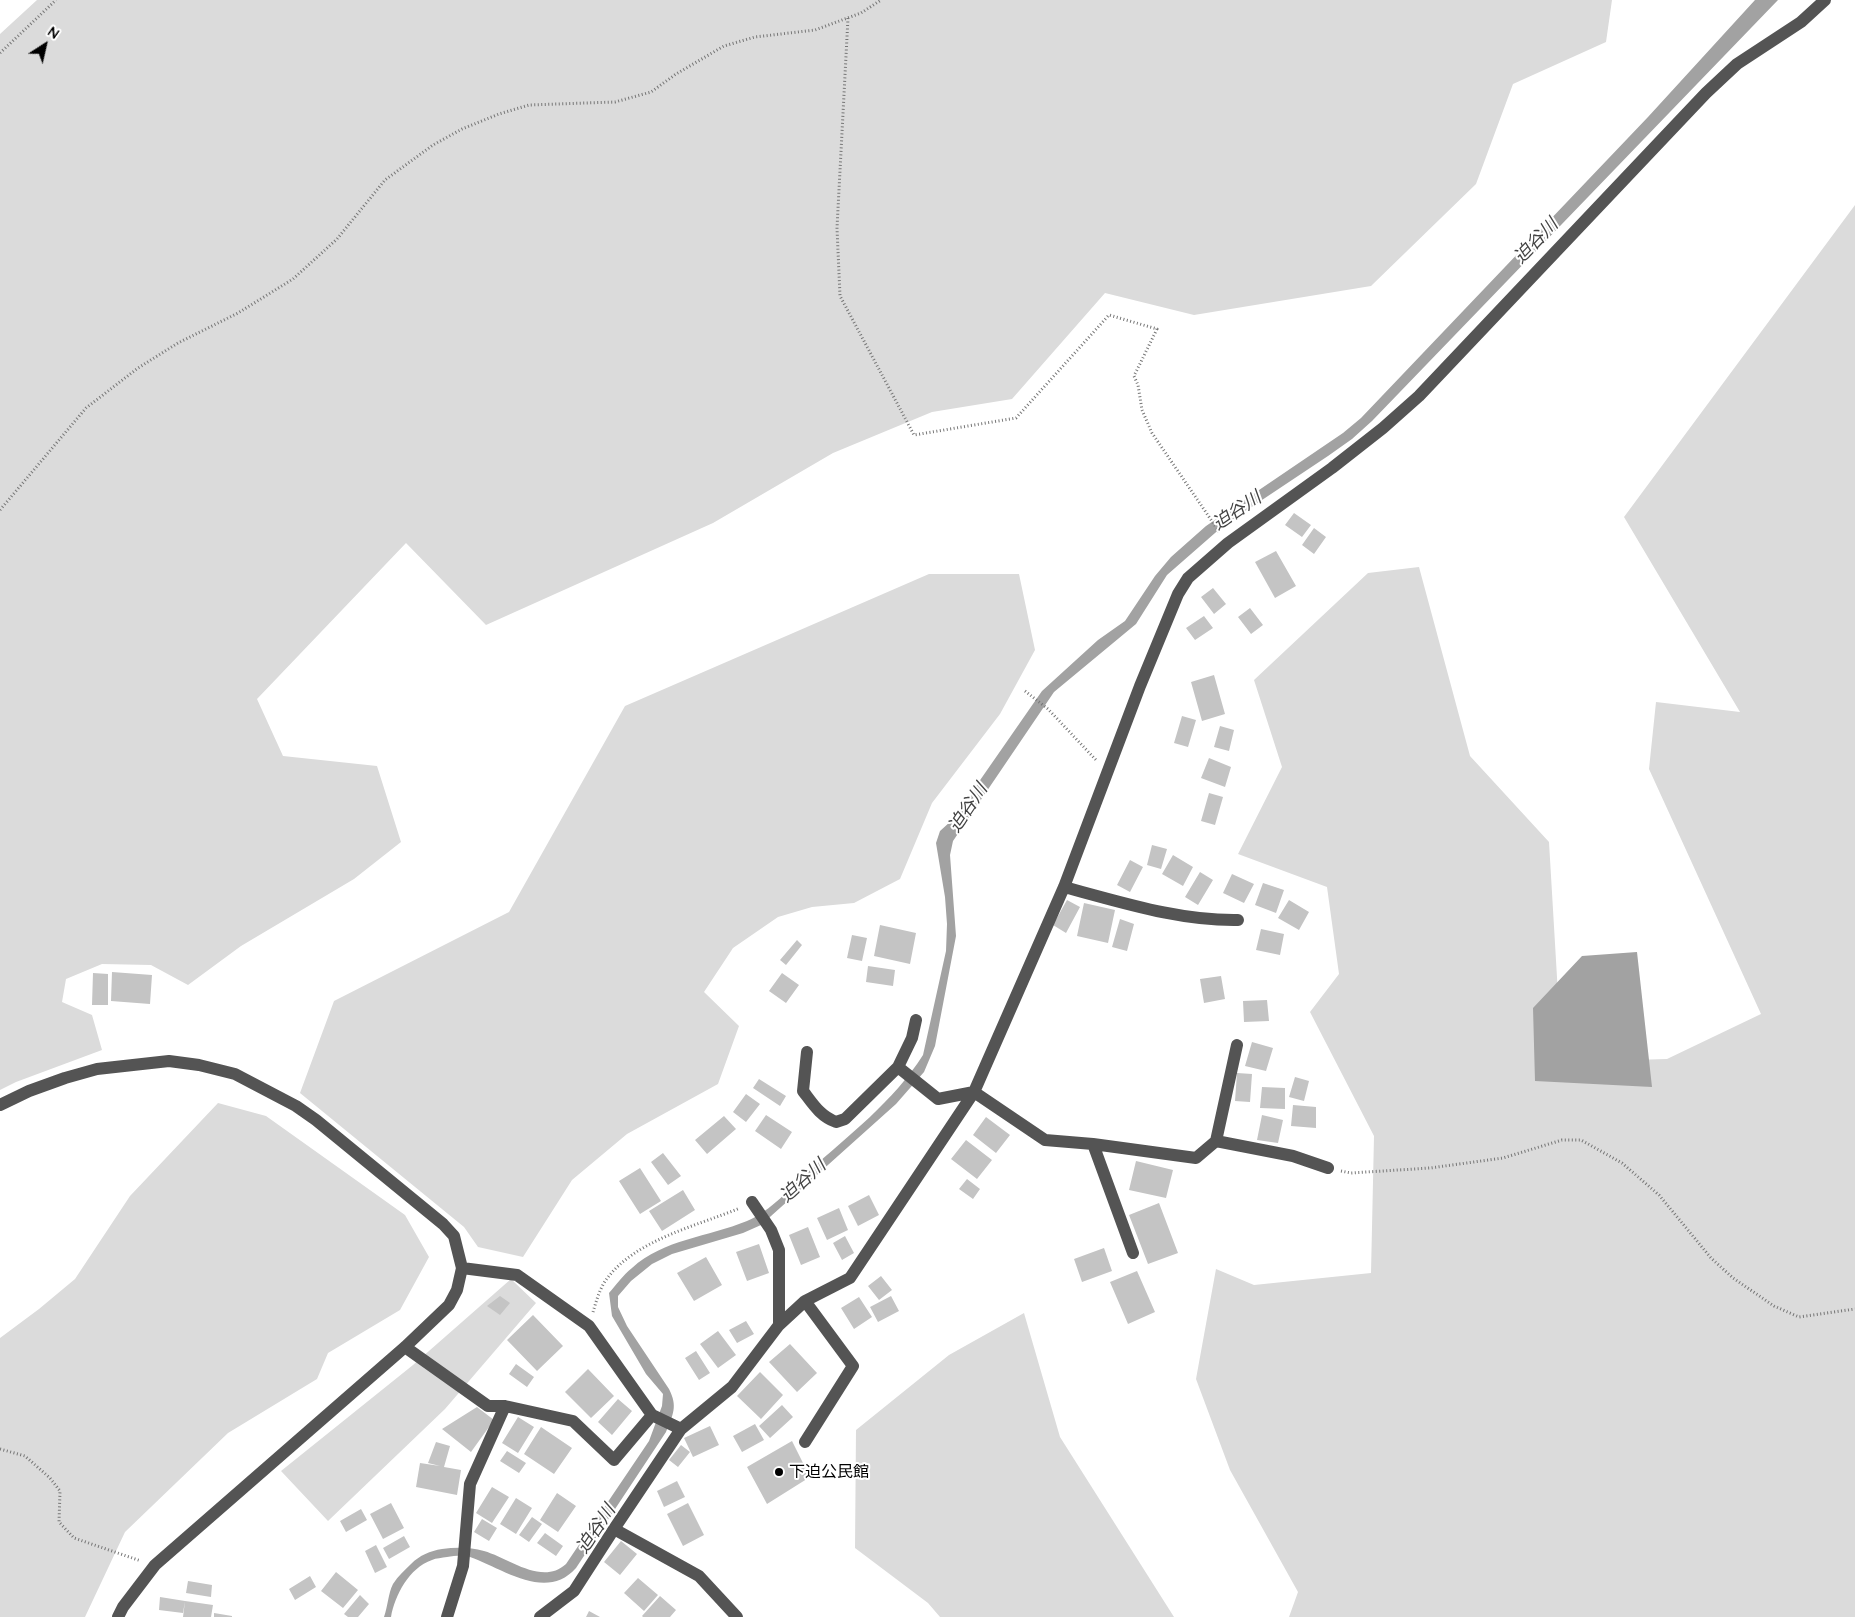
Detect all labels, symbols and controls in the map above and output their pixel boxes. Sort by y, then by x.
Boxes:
north arrow [20,20,70,70]
text: N [44,22,63,43]
water label: 迫谷川 [1509,214,1563,268]
water label: 迫谷川 [1209,487,1265,535]
water label: 迫谷川 [944,780,992,836]
water label: 迫谷川 [776,1155,830,1207]
place label: 下迫公民館 [789,1462,869,1482]
marker: 下迫公民館 [773,1466,785,1478]
water label: 迫谷川 [572,1501,620,1557]

